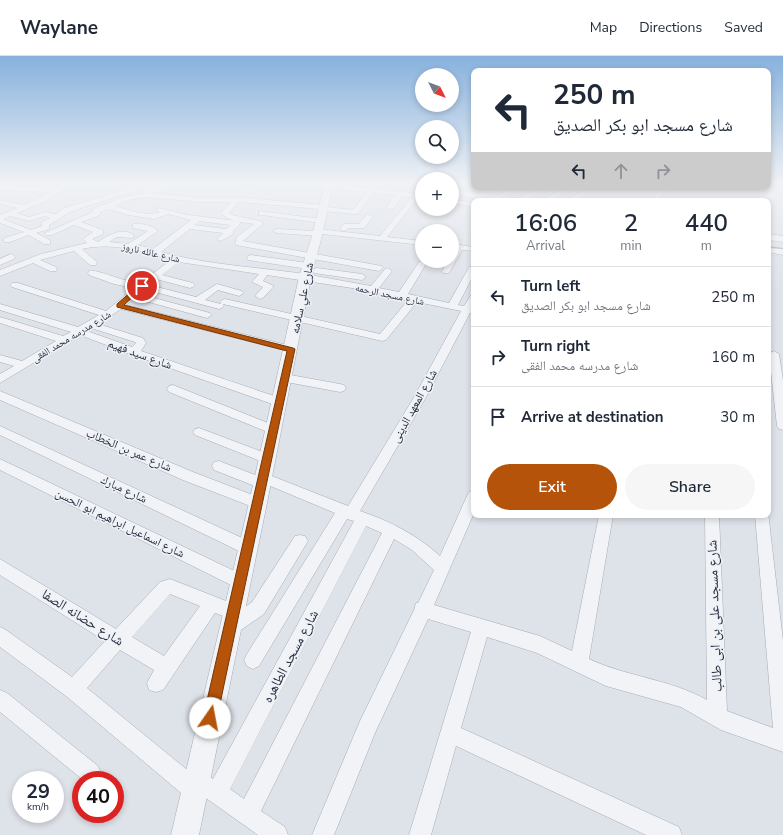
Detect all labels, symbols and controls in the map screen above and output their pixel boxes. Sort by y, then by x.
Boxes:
text: Waylane [20,15,98,41]
text: Map [590,18,617,37]
text: Directions [639,18,702,37]
text: Saved [724,18,763,37]
north arrow [415,68,459,112]
map controls [415,68,459,268]
text: 250 m [553,76,636,114]
icon: left [487,84,539,136]
text: شارع مسجد ابو بكر الصديق [553,113,733,137]
button: search [415,120,459,164]
icon: left [568,160,590,182]
icon: ahead [610,160,632,182]
icon: right [652,160,674,182]
button: + [415,172,459,216]
text: 16:06 [514,207,577,239]
text: 2 [624,207,638,239]
text: 440 [685,207,728,239]
button: − [415,224,459,268]
text: Arrival [526,237,565,255]
text: min [620,237,642,255]
text: m [701,237,712,255]
street label: شارع عائله ناروز [119,239,182,267]
street label: شارع علي سلامه [287,261,319,335]
pin [125,269,159,303]
icon: arrive [131,275,153,297]
text: Turn left [521,276,580,296]
street label: شارع مسجد الرحمه [354,281,426,309]
icon: left [487,286,509,308]
text: 250 m [711,287,755,307]
text: شارع مسجد ابو بكر الصديق [521,297,651,315]
street label: شارع مدرسه محمد الفقى [29,307,114,366]
street label: شارع سيد فهيم [106,335,174,373]
text: Turn right [521,336,590,356]
icon: right [487,346,509,368]
text: 160 m [711,347,755,367]
text: شارع مدرسه محمد الفقى [521,357,638,375]
street label: شارع المعهد الدينى [387,366,441,446]
icon: arrive [487,406,509,428]
text: Arrive at destination [521,407,664,427]
text: 30 m [720,407,755,427]
street label: شارع عمر بن الخطاب [84,425,174,475]
button: Exit [487,464,617,510]
button: Share [625,464,755,510]
street label: شارع مبارك [98,471,150,507]
street label: شارع اسماعيل ابراهيم ابو الحسن [53,485,187,561]
street label: شارع مسجد على بن ابى طالب [702,540,727,692]
street label: شارع حضانه الصفا [38,585,127,650]
street label: شارع مسجد الطاهره [258,606,323,706]
position arrow [189,697,231,739]
speed limit sign: 40 [72,771,124,823]
text: 29 [26,778,50,805]
text: km/h [27,800,49,814]

